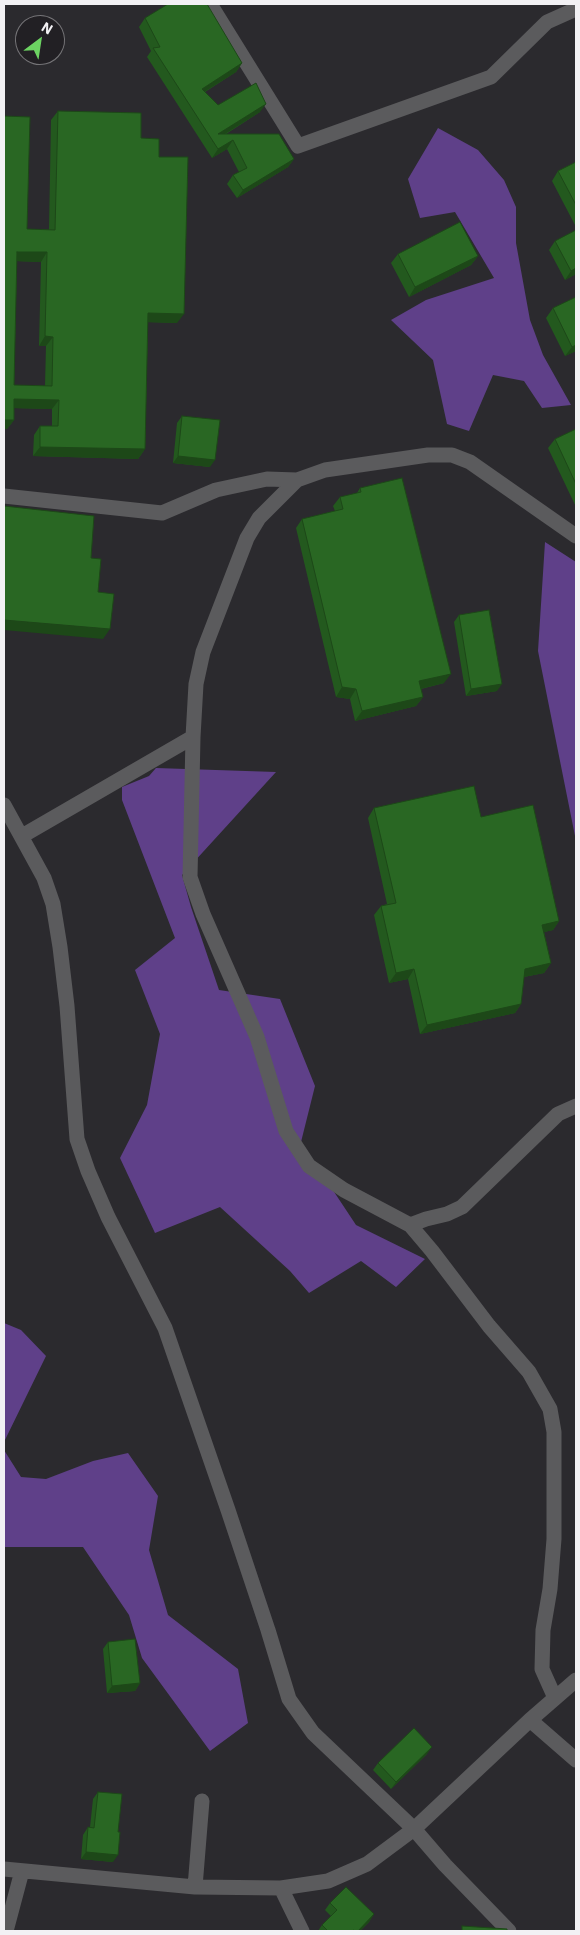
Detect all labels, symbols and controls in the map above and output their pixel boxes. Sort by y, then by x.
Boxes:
north arrow [15,15,65,65]
text: N [38,18,56,38]

